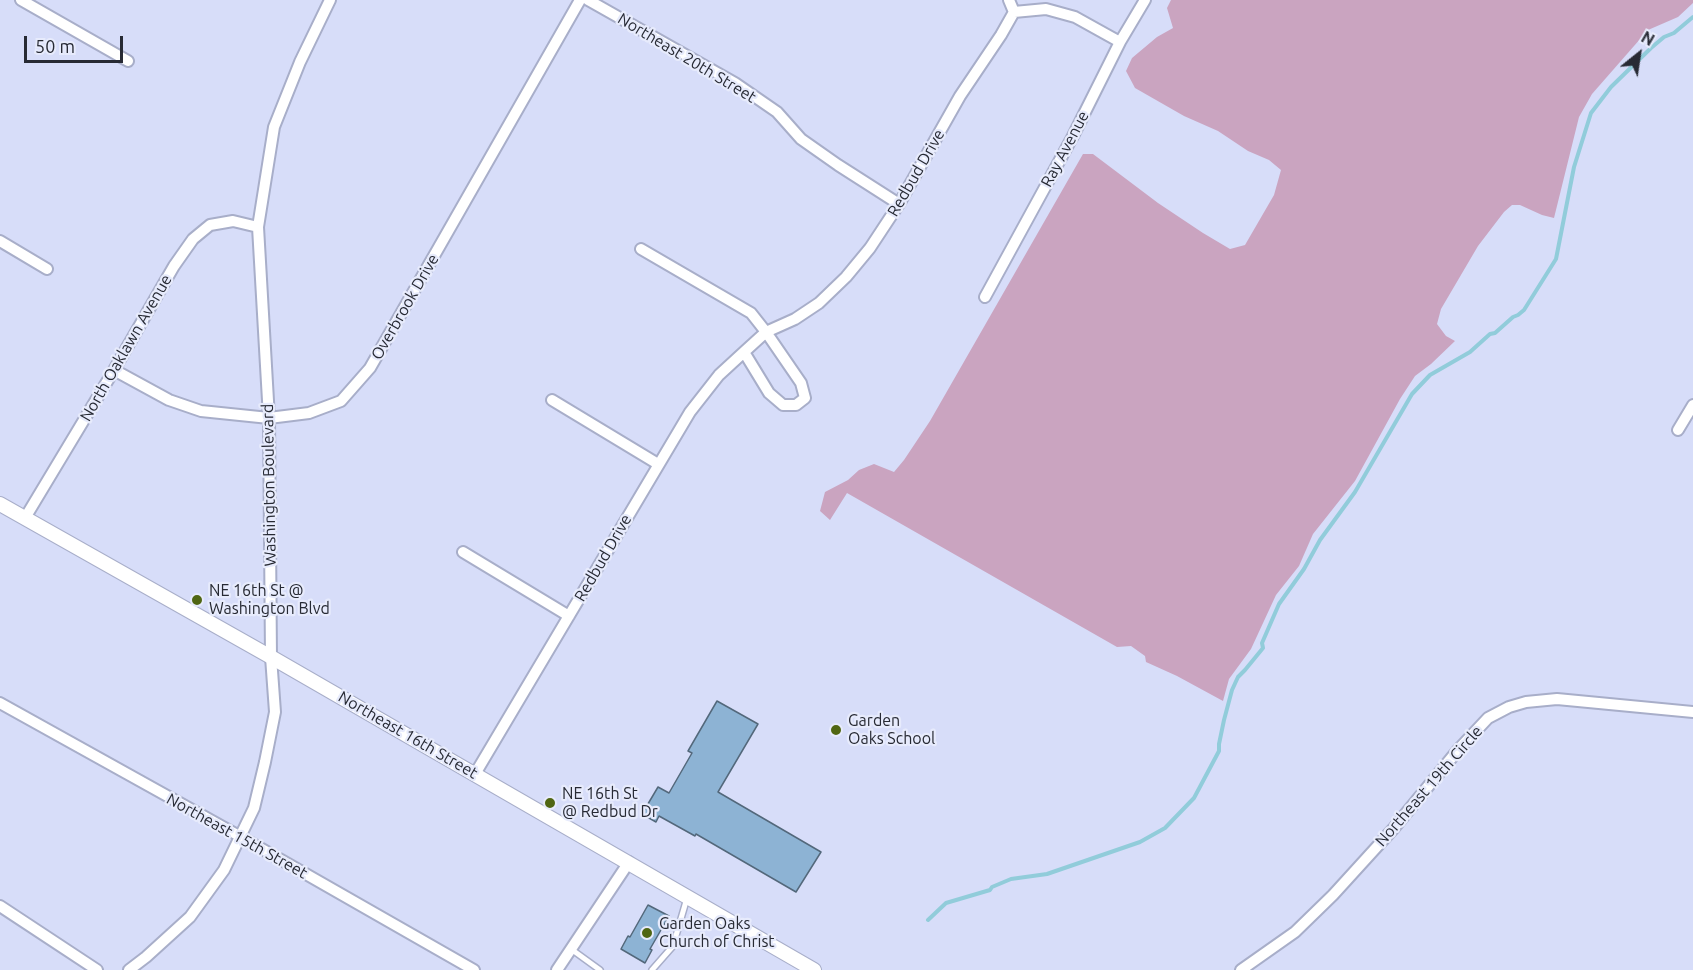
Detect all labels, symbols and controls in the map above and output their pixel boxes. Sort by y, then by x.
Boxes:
street label: Northeast 20th Street [614,9,760,107]
scale bar [27,24,126,62]
north arrow [1609,24,1669,84]
text: N [1638,28,1658,49]
text: 50 m [35,36,75,56]
street label: Ray Avenue [1037,108,1093,190]
street label: Redbud Drive [883,126,949,220]
street label: Overbrook Drive [367,251,443,363]
street label: North Oaklawn Avenue [76,271,176,425]
street label: Washington Boulevard [258,404,280,566]
street label: Redbud Drive [570,511,636,605]
place label: NE 16th St @ Washington Blvd [209,581,330,619]
marker: NE 16th St @ Washington Blvd [190,593,204,607]
street label: Northeast 16th Street [335,687,481,783]
place label: Garden Oaks School [848,711,935,749]
street label: Northeast 19th Circle [1371,722,1487,850]
marker: Garden Oaks School [829,723,843,737]
place label: NE 16th St @ Redbud Dr [562,784,658,822]
street label: Northeast 15th Street [163,789,311,883]
marker: NE 16th St @ Redbud Dr [543,796,557,810]
place label: Garden Oaks Church of Christ [659,914,775,952]
marker: Garden Oaks Church of Christ [640,926,654,940]

